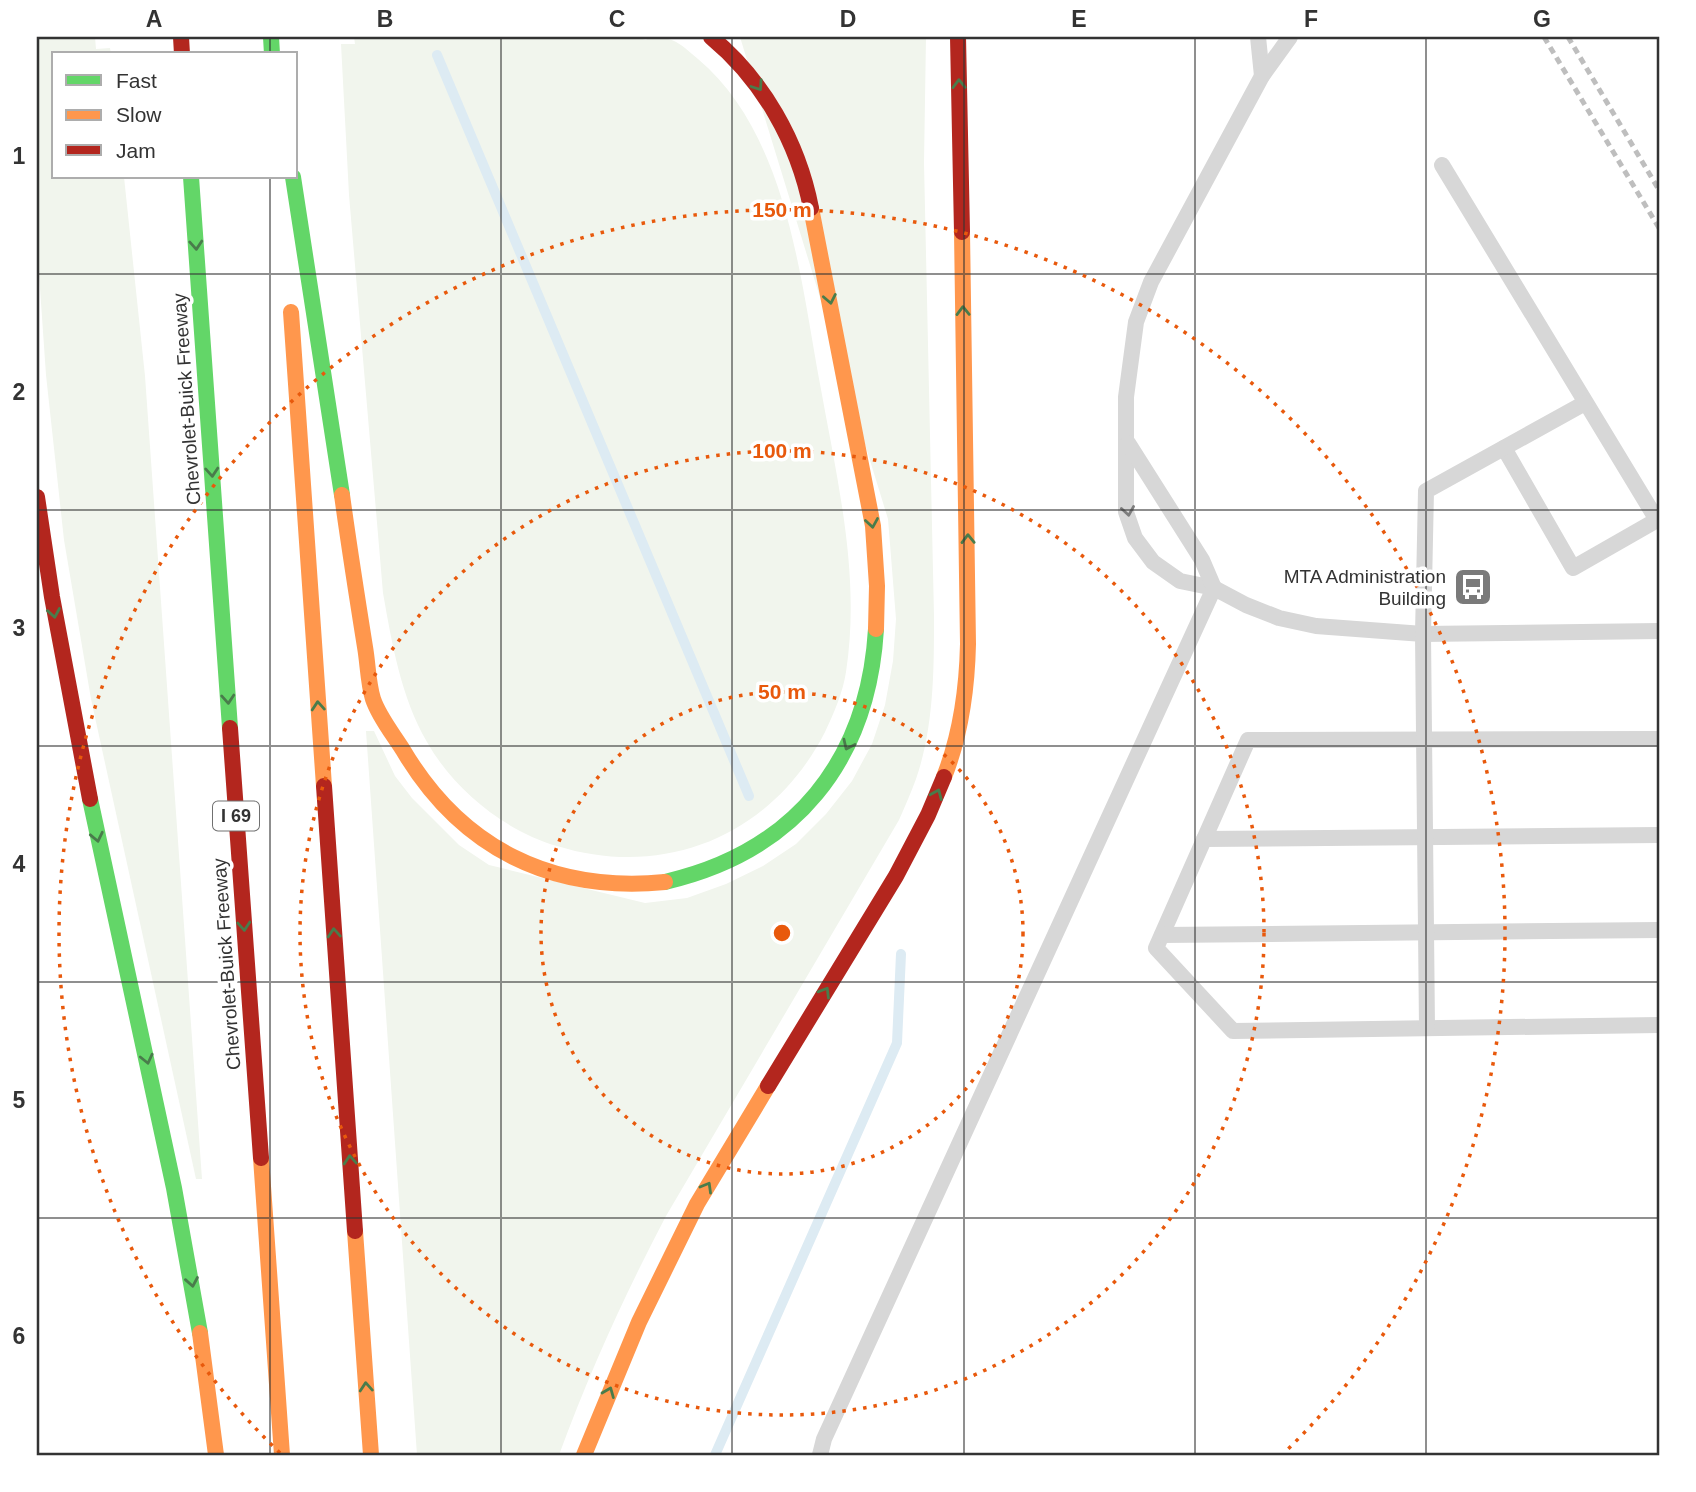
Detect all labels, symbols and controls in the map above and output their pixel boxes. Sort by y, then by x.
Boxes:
text: A [146,6,162,32]
text: B [377,6,393,32]
text: C [609,6,625,32]
text: D [840,6,856,32]
text: E [1071,6,1087,32]
text: F [1304,6,1318,32]
text: G [1533,6,1551,32]
legend [52,52,298,178]
text: Fast [116,69,157,92]
one-way arrow [750,78,763,91]
one-way arrow [951,78,967,89]
text: Slow [116,103,162,126]
text: Jam [116,139,156,162]
text: 1 [13,143,26,169]
text: 150 m [752,198,812,221]
one-way arrow [188,240,203,251]
street label: Chevrolet-Buick Freeway [169,292,204,506]
one-way arrow [822,293,837,305]
one-way arrow [956,306,971,317]
text: 2 [13,379,25,405]
text: 100 m [752,439,812,462]
one-way arrow [204,467,219,478]
one-way arrow [1120,505,1135,517]
one-way arrow [864,517,879,529]
one-way arrow [960,533,975,544]
place label: MTA Administration Building [1284,566,1446,609]
bus stop icon: MTA Administration Building [1452,566,1494,608]
one-way arrow [46,608,61,619]
text: 3 [13,615,25,641]
text: 50 m [758,680,806,703]
one-way arrow [220,693,235,704]
one-way arrow [311,701,326,712]
one-way arrow [843,738,857,750]
one-way arrow [928,789,942,801]
road number: I 69 [213,802,259,830]
one-way arrow [89,831,104,843]
text: 4 [13,851,26,877]
street label: Chevrolet-Buick Freeway [209,857,244,1071]
one-way arrow [236,920,251,931]
centre of rings [770,921,794,945]
one-way arrow [327,928,342,939]
one-way arrow [817,987,830,1000]
one-way arrow [138,1053,153,1065]
text: 5 [13,1087,26,1113]
one-way arrow [343,1154,358,1165]
one-way arrow [699,1182,712,1195]
one-way arrow [184,1276,199,1288]
text: 6 [13,1323,25,1349]
one-way arrow [359,1381,374,1392]
one-way arrow [600,1386,614,1398]

